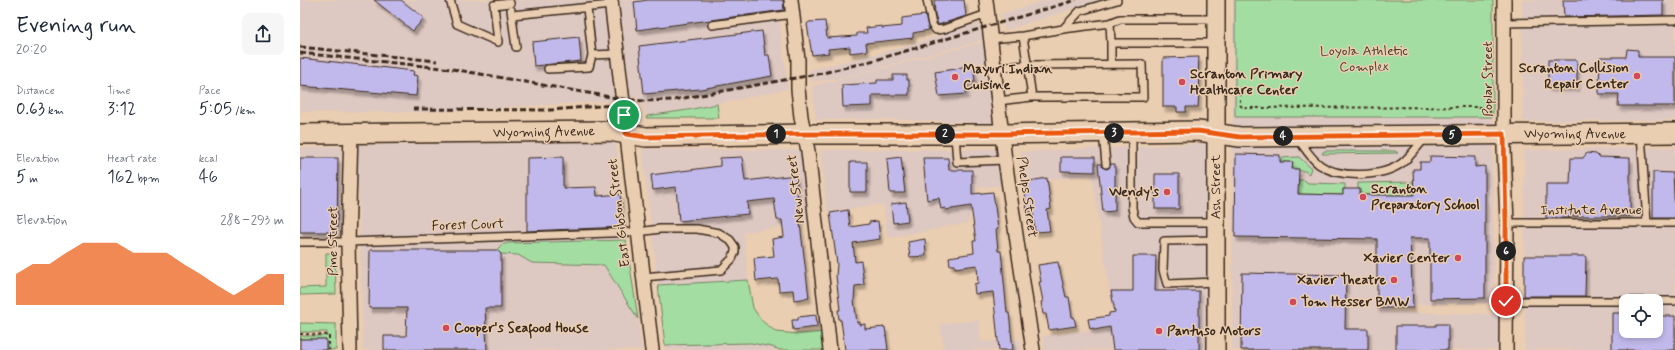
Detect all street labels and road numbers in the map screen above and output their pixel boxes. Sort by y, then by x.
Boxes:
street label: Poplar Street [1479,41,1497,117]
street label: Wyoming Avenue [493,122,596,144]
street label: Wyoming Avenue [1524,125,1626,145]
street label: New Street [783,153,809,225]
street label: Ash Street [1207,154,1225,219]
street label: Phelps Street [1012,155,1042,239]
street label: East Gibson Street [603,158,635,268]
street label: Institute Avenue [1540,201,1642,219]
street label: Pine Street [324,206,342,276]
street label: Forest Court [431,215,505,235]

